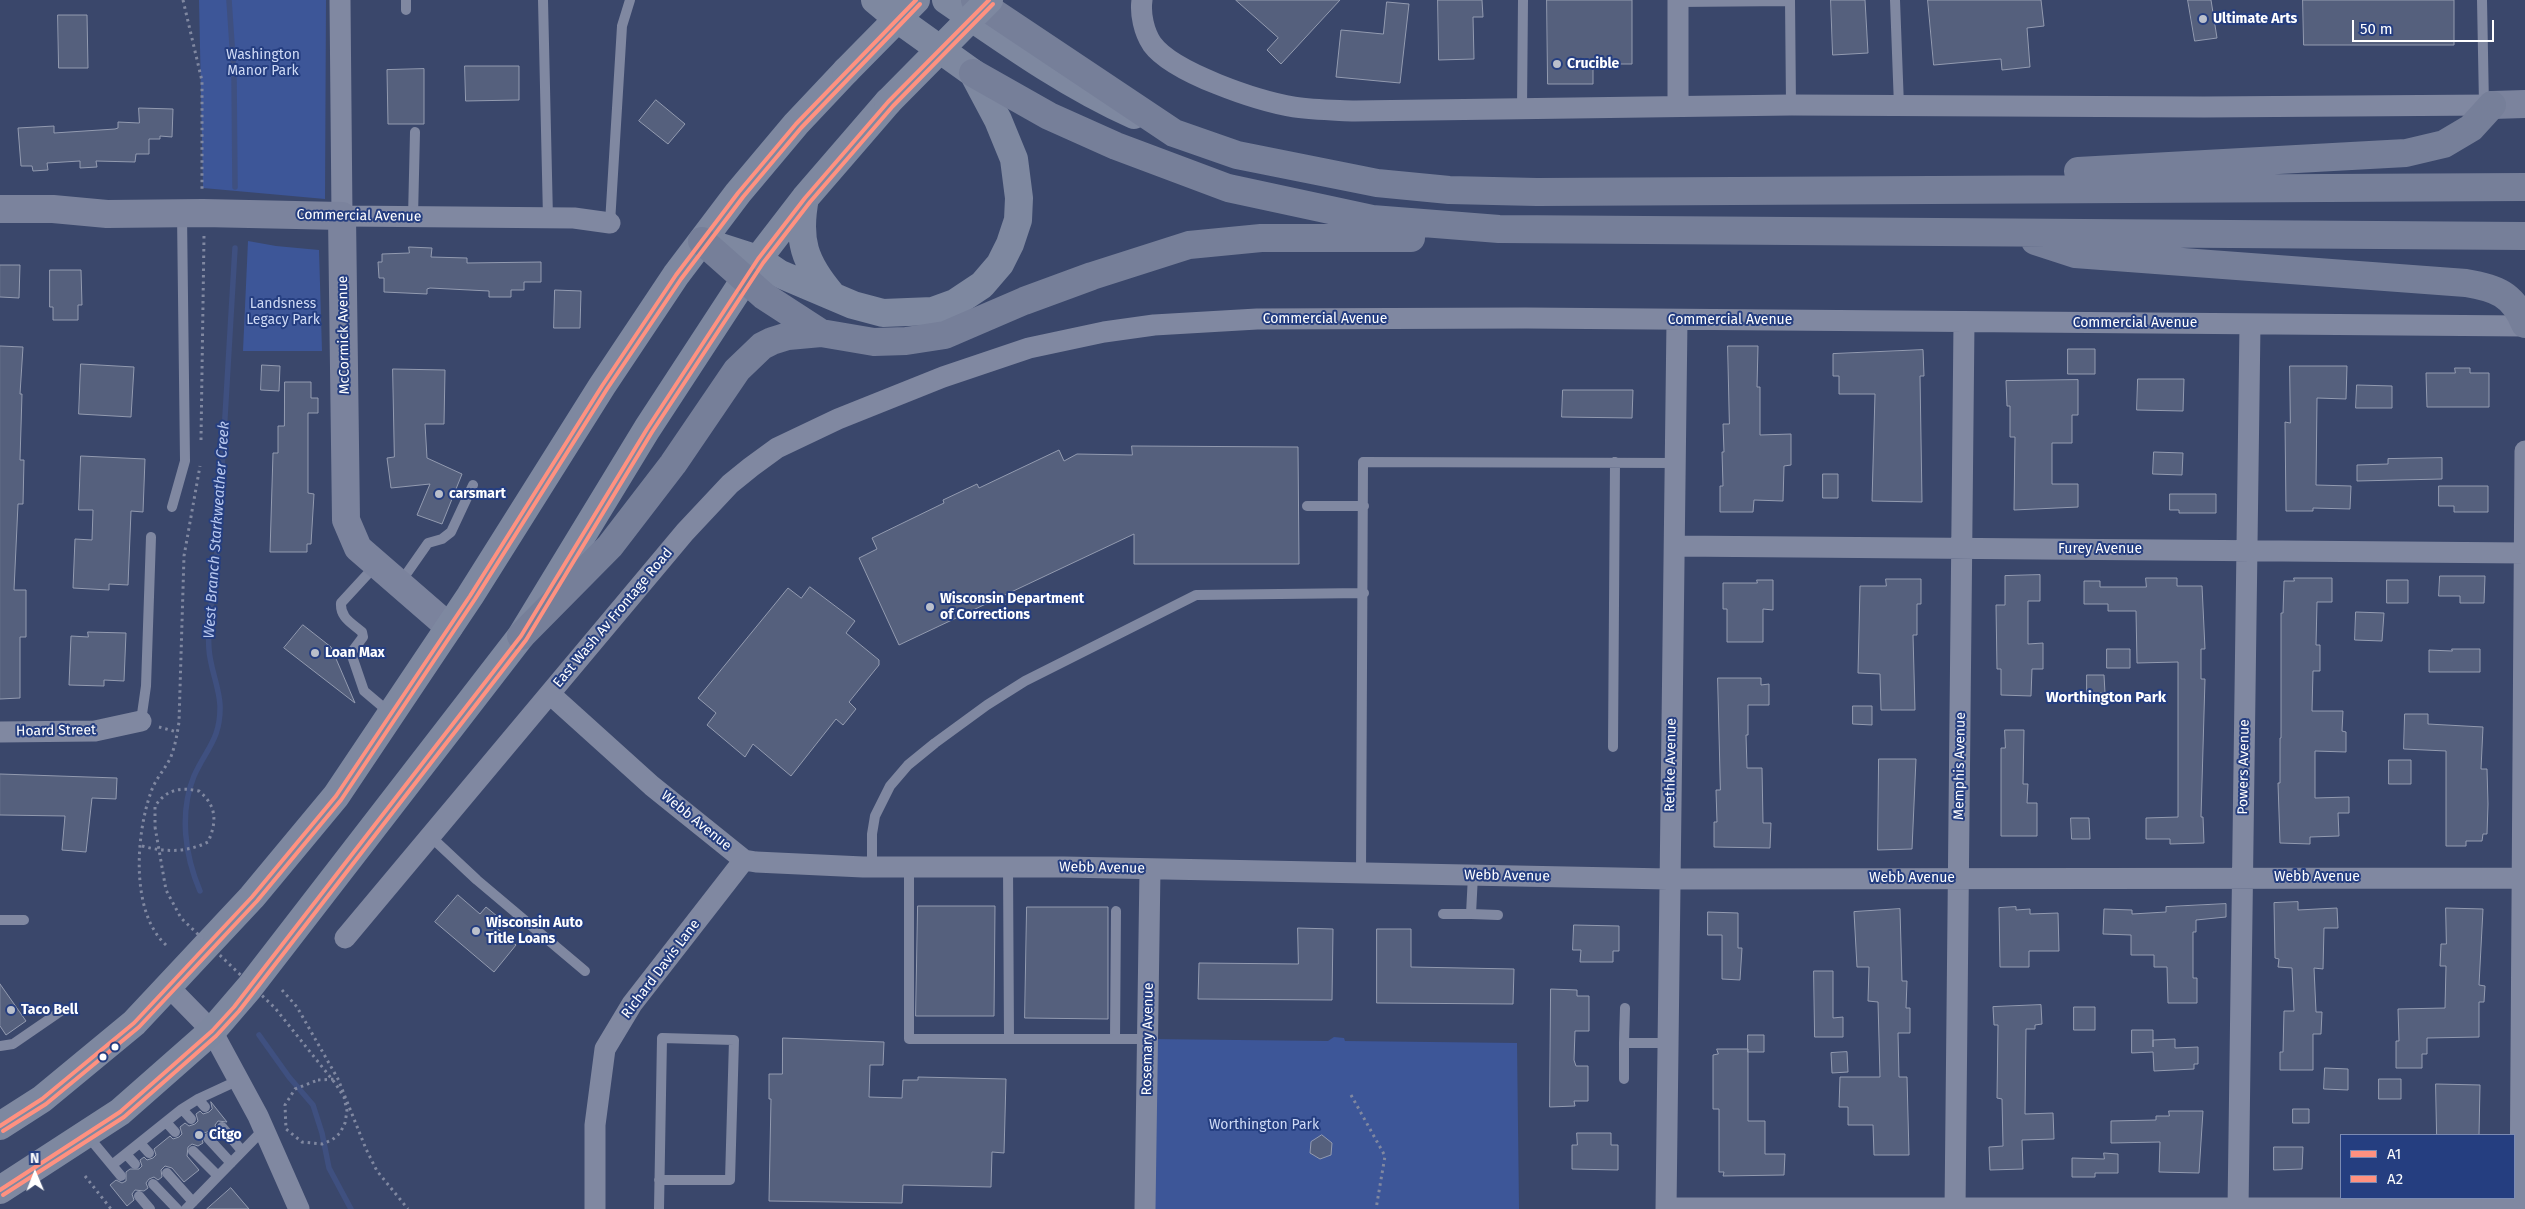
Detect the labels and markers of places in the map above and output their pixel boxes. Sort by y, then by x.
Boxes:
place label: Ultimate Arts [2213,11,2297,27]
marker: Ultimate Arts [2197,13,2209,25]
place label: Crucible [1567,56,1619,72]
marker: Crucible [1551,58,1563,70]
place label: carsmart [449,486,506,502]
marker: carsmart [433,488,445,500]
place label: Wisconsin Department of Corrections [940,591,1084,624]
marker: Wisconsin Department of Corrections [924,601,936,613]
place label: Loan Max [325,645,385,661]
marker: Loan Max [309,647,321,659]
place label: Wisconsin Auto Title Loans [486,915,583,948]
marker: Wisconsin Auto Title Loans [470,925,482,937]
place label: Taco Bell [21,1002,78,1018]
marker: Taco Bell [5,1004,17,1016]
unlabelled marker [110,1042,120,1052]
unlabelled marker [98,1052,108,1062]
place label: Citgo [209,1127,242,1143]
marker: Citgo [193,1129,205,1141]

